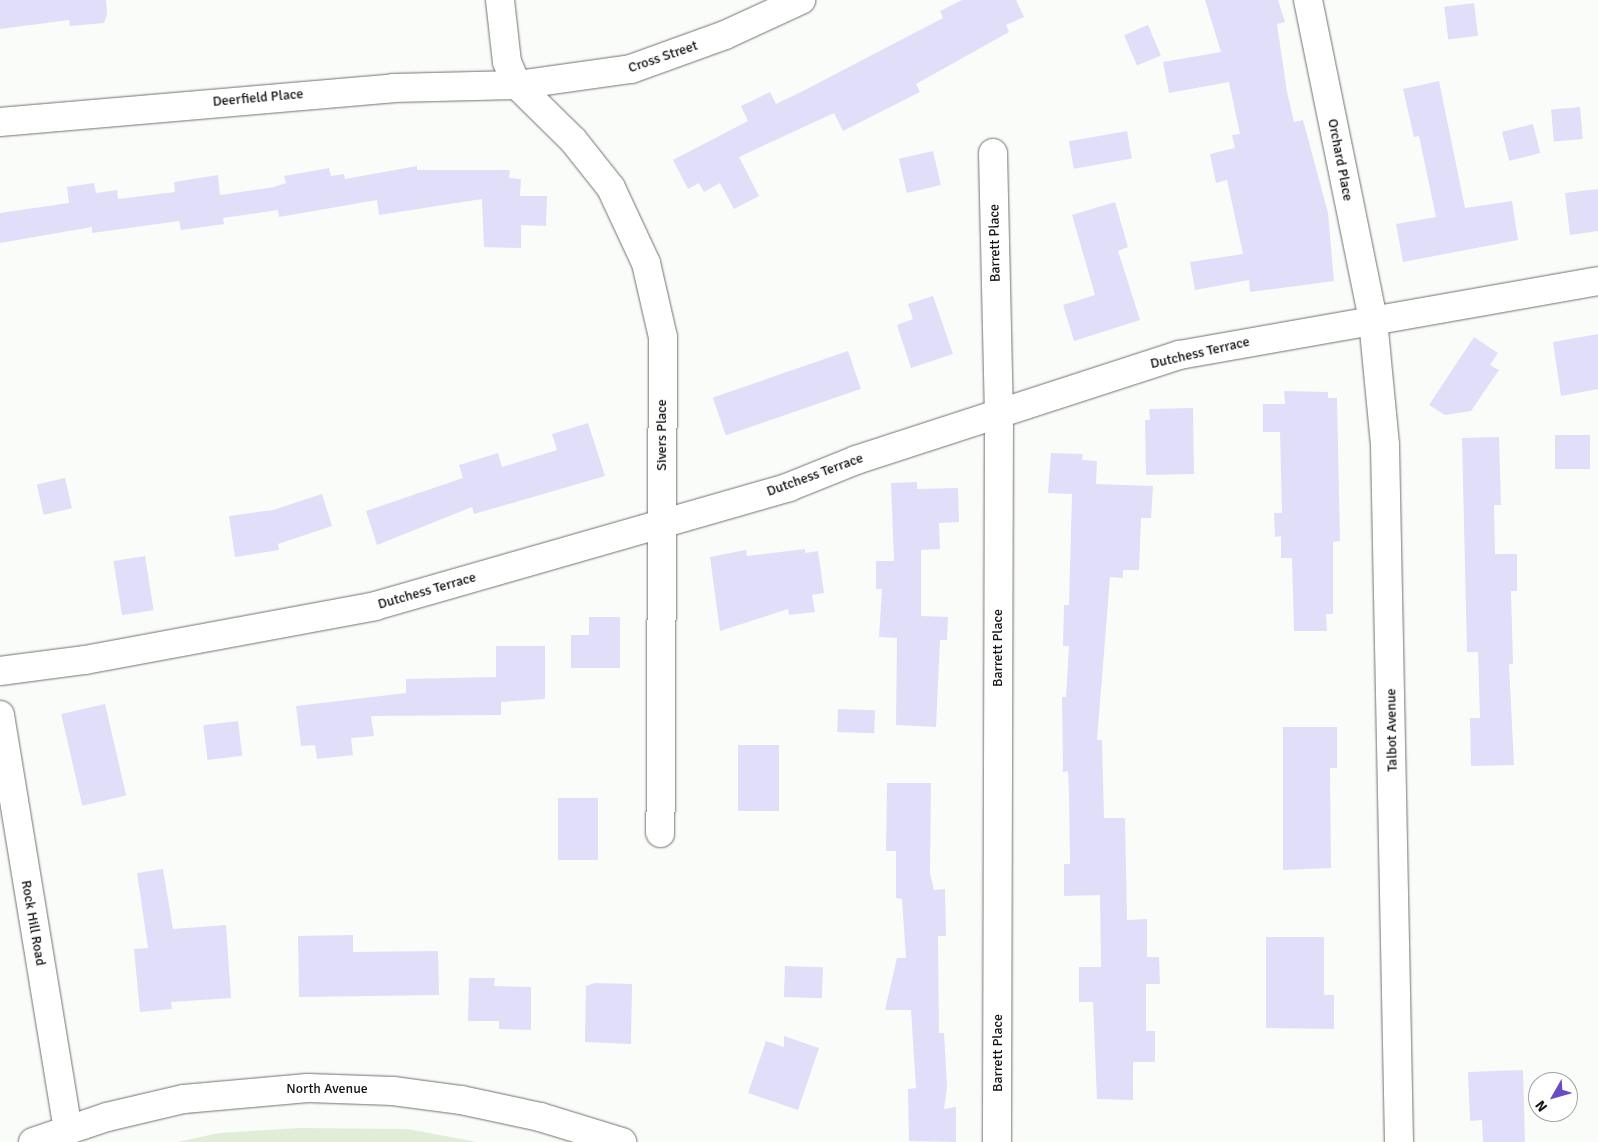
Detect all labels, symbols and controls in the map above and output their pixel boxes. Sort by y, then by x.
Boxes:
street label: Cross Street [626,37,700,77]
street label: Deerfield Place [212,86,304,110]
street label: Orchard Place [1324,117,1356,203]
street label: Barrett Place [986,204,1004,282]
street label: Dutchess Terrace [1149,333,1251,373]
street label: Sivers Place [654,399,670,471]
street label: Dutchess Terrace [764,450,866,500]
street label: Dutchess Terrace [376,569,478,613]
street label: Barrett Place [990,609,1006,687]
street label: Talbot Avenue [1383,688,1401,772]
street label: Rock Hill Road [17,879,49,967]
street label: Barrett Place [990,1014,1006,1092]
north arrow [1528,1072,1578,1122]
street label: North Avenue [286,1081,368,1097]
text: N [1532,1097,1551,1115]

